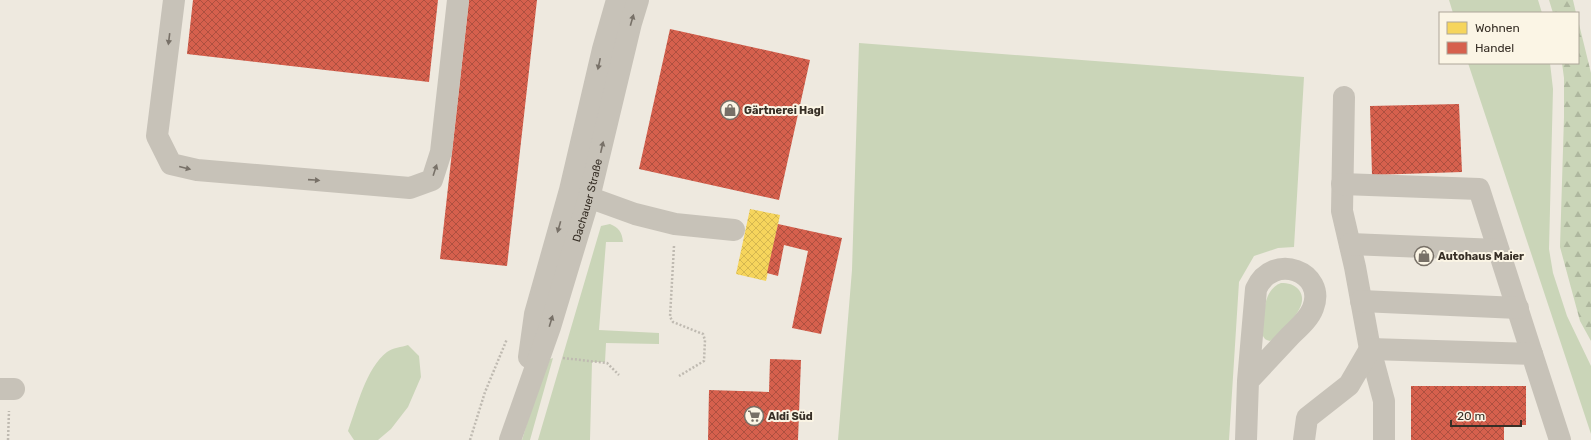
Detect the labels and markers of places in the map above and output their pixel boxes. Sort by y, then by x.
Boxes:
shop icon: Gärtnerei Hagl [719,99,741,121]
place label: Gärtnerei Hagl [744,104,824,117]
shop icon: Autohaus Maier [1413,245,1435,267]
place label: Autohaus Maier [1438,250,1524,263]
supermarket icon: Aldi Süd [743,405,765,427]
place label: Aldi Süd [768,410,813,423]

